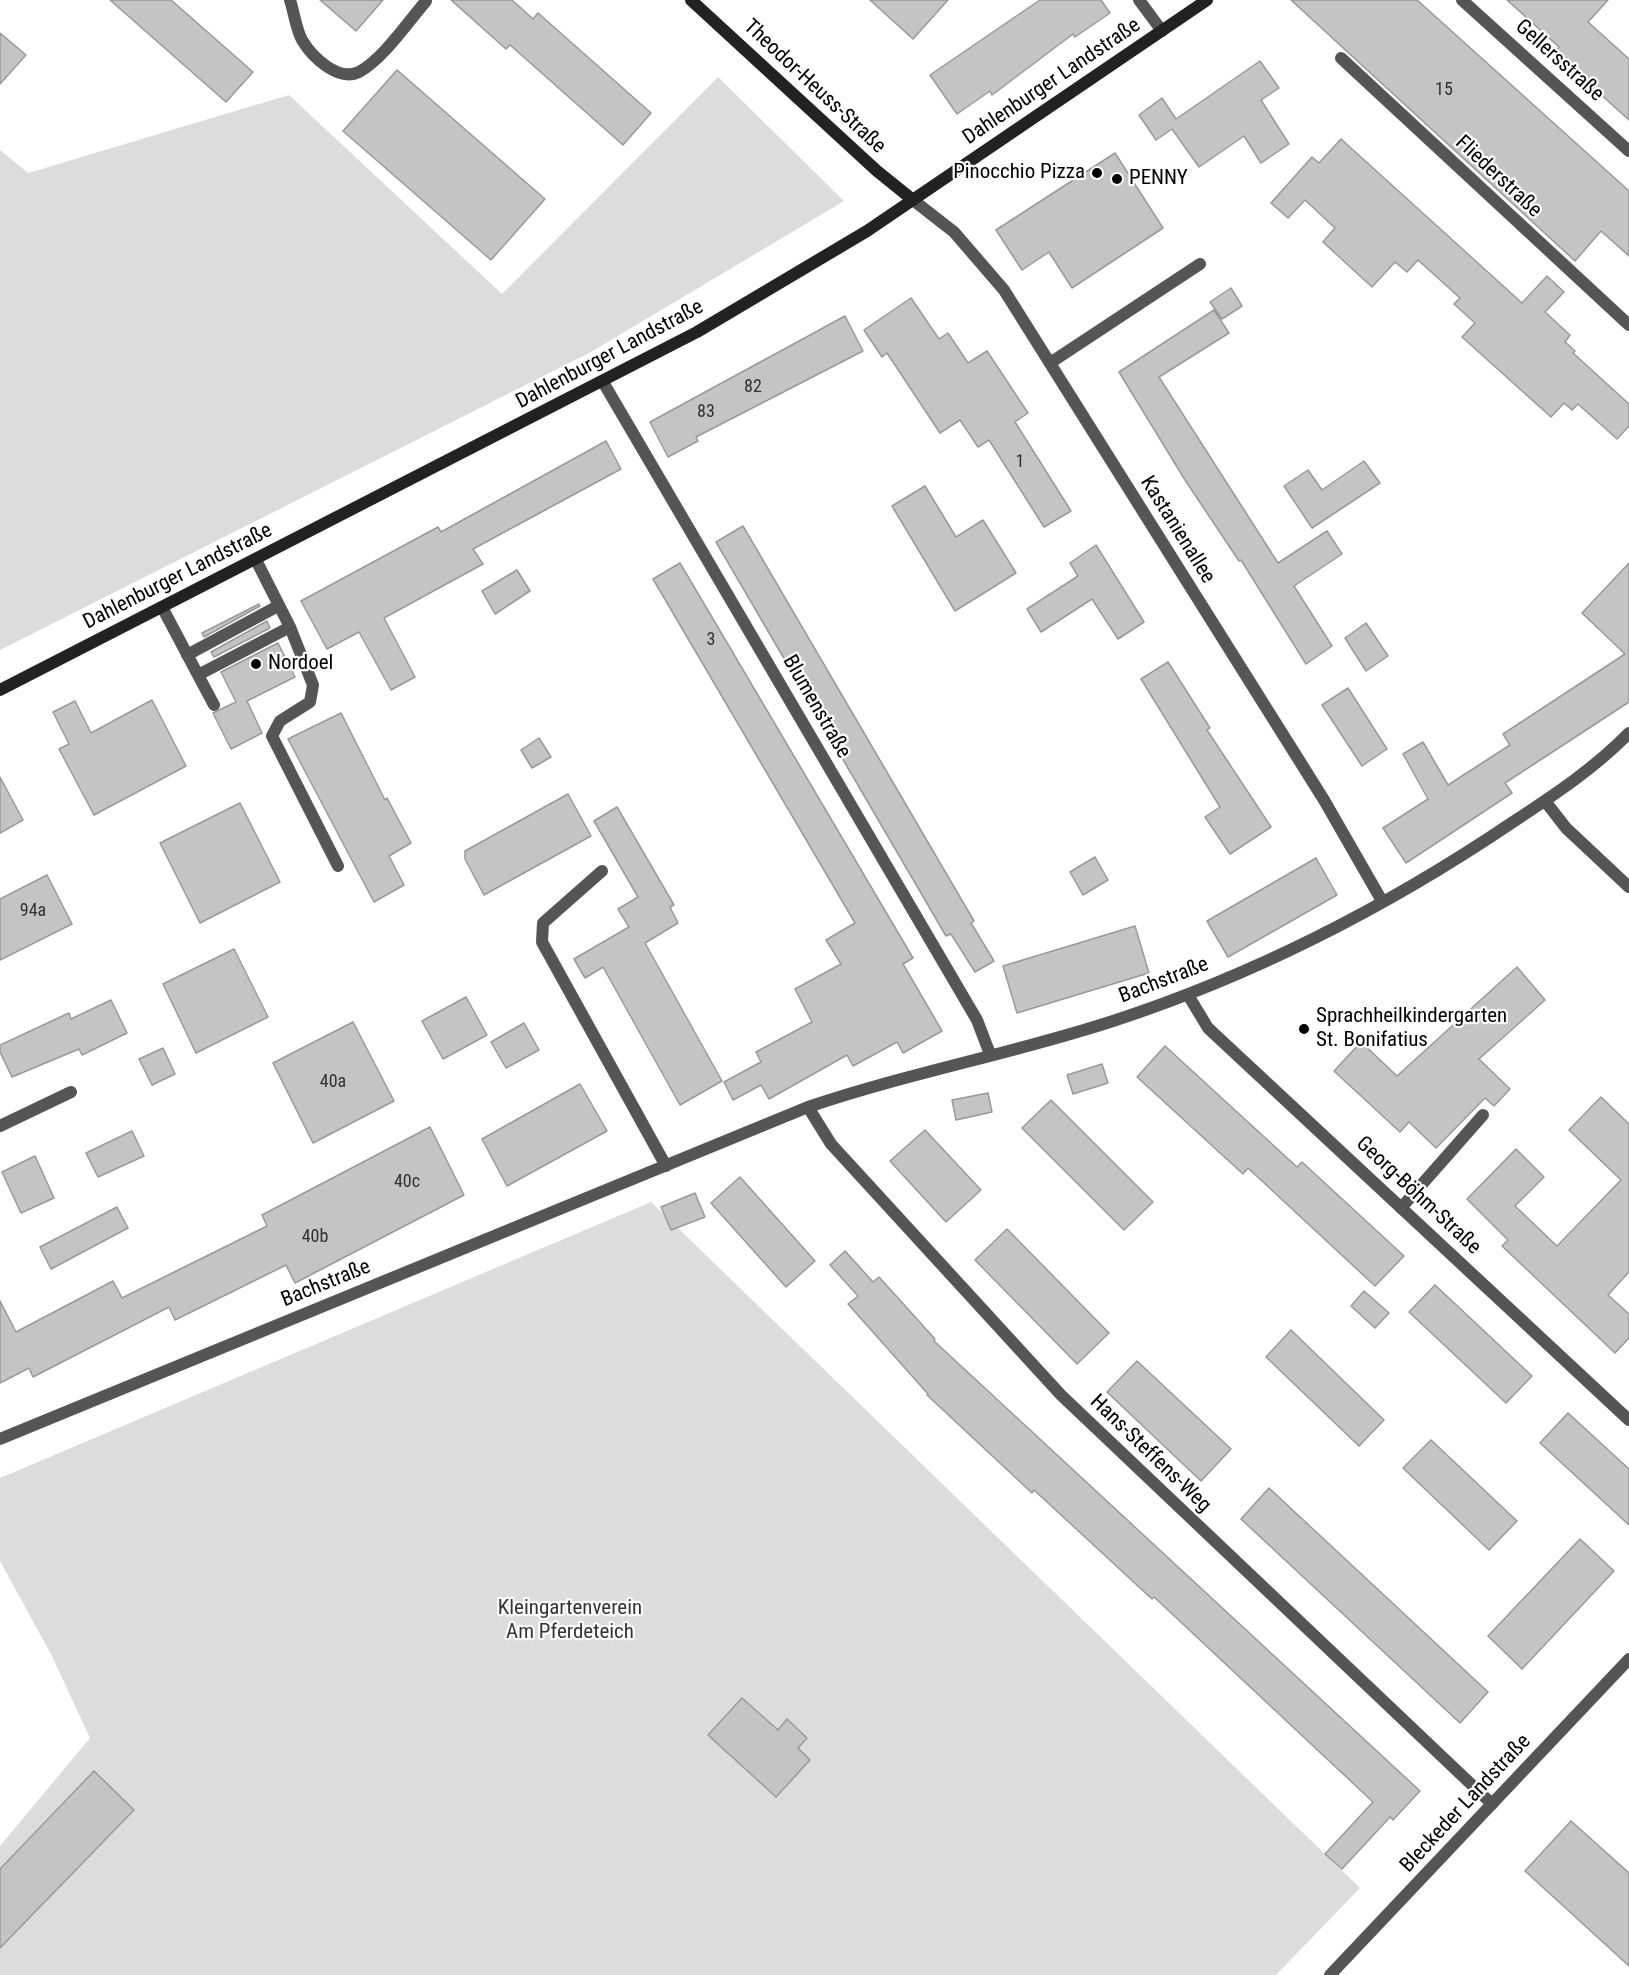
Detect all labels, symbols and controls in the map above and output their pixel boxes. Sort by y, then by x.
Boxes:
street label: Dahlenburger Landstraße [959,13,1145,151]
street label: Theodor-Heuss-Straße [738,15,890,159]
street label: Gellersstraße [1510,15,1608,107]
house number: 15 [1435,79,1453,101]
street label: Fliederstraße [1450,131,1546,223]
place label: Pinocchio Pizza [953,160,1085,186]
marker: Pinocchio Pizza [1090,166,1104,180]
place label: PENNY [1129,166,1188,192]
marker: PENNY [1110,172,1124,186]
street label: Dahlenburger Landstraße [512,295,708,415]
house number: 82 [744,376,762,398]
house number: 83 [697,401,715,423]
house number: 1 [1016,451,1024,473]
street label: Kastanienallee [1134,472,1220,588]
street label: Dahlenburger Landstraße [79,518,277,636]
house number: 3 [707,629,715,651]
place label: Nordoel [268,651,333,677]
street label: Blumenstraße [776,651,856,763]
marker: Nordoel [249,657,263,671]
house number: 94a [20,900,46,922]
street label: Bachstraße [1116,952,1212,1010]
place label: Sprachheilkindergarten St. Bonifatius [1316,1004,1507,1054]
marker: Sprachheilkindergarten St. Bonifatius [1297,1022,1311,1036]
house number: 40a [320,1071,346,1093]
street label: Georg-Böhm-Straße [1350,1132,1486,1260]
house number: 40c [394,1171,420,1193]
house number: 40b [302,1226,328,1248]
street label: Bachstraße [278,1255,374,1313]
street label: Hans-Steffens-Weg [1084,1390,1216,1518]
park label: Kleingartenverein Am Pferdeteich [498,1596,642,1646]
street label: Bleckeder Landstraße [1396,1730,1536,1878]

